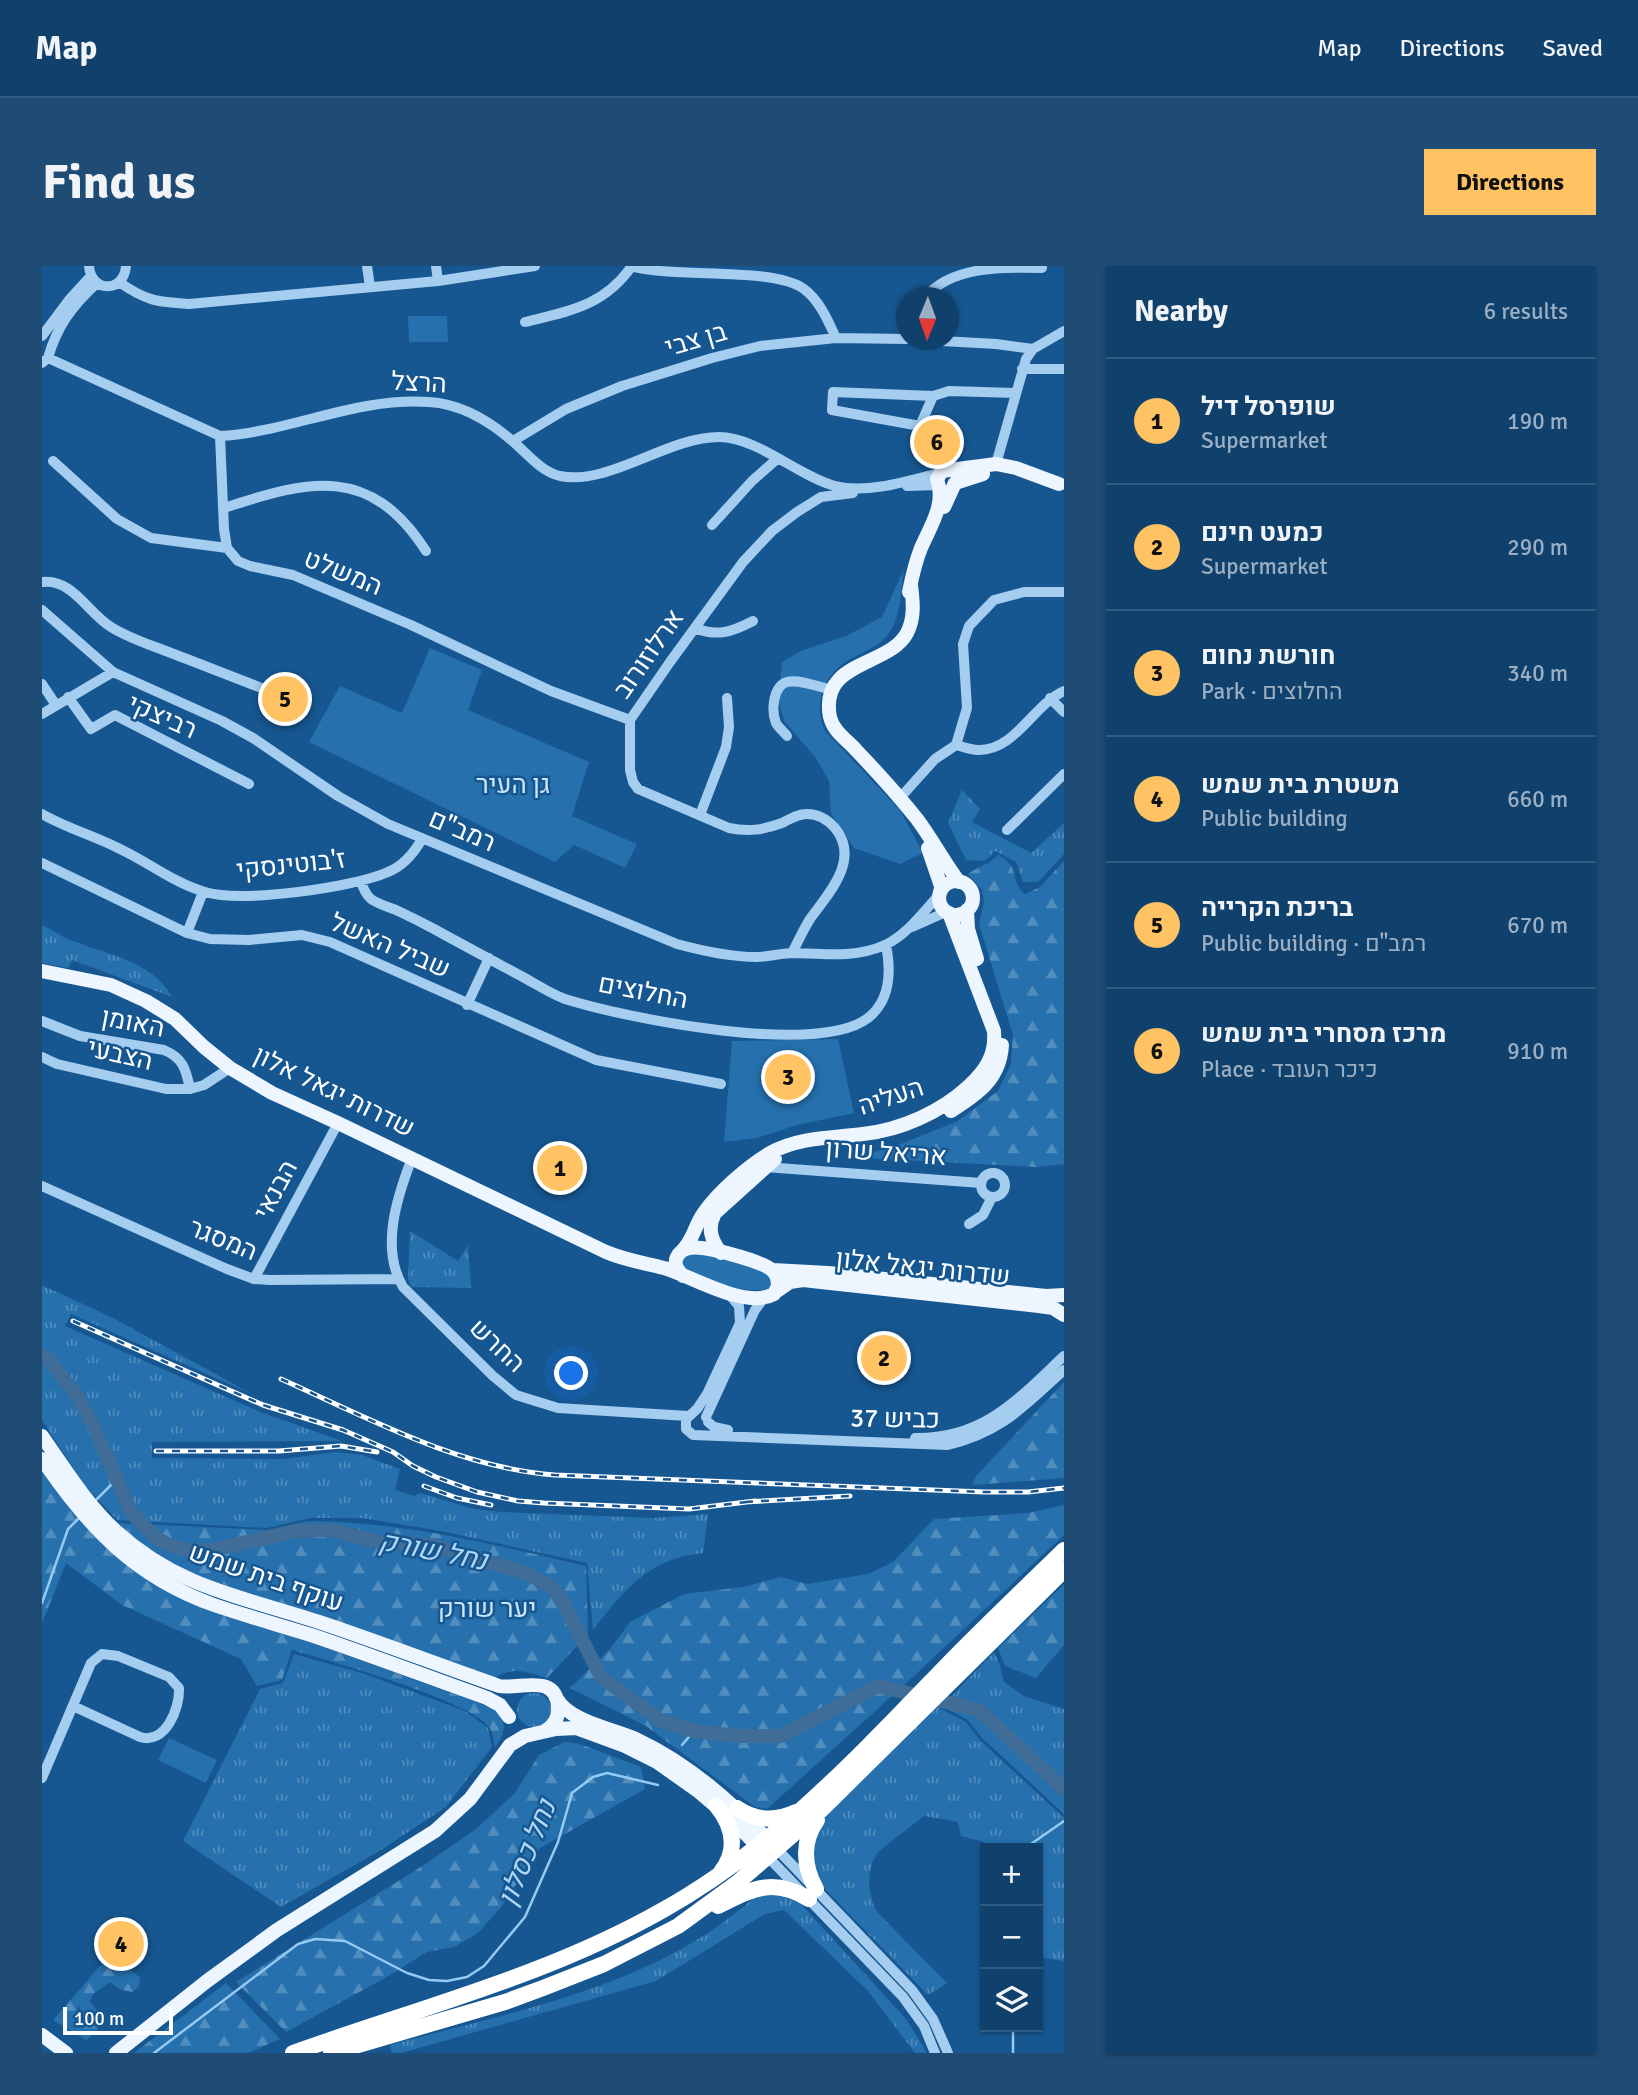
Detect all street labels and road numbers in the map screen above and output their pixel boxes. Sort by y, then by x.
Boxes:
street label: בן צבי [661,316,731,364]
street label: הרצל [390,366,448,400]
street label: המשלט [299,543,387,603]
street label: ארלוזורוב [607,603,691,705]
street label: רביצקי [122,688,202,746]
street label: רמב"ם [424,803,500,859]
street label: ז'בוטינסקי [235,843,347,887]
street label: שביל האשל [325,906,455,986]
street label: החלוצים [595,968,691,1016]
street label: האומן [99,1001,167,1045]
street label: הצבעי [84,1032,156,1078]
street label: שדרות יגאל אלון [248,1039,420,1145]
street label: העליה [854,1071,928,1123]
street label: אריאל שרון [824,1133,948,1173]
street label: הבנאי [247,1155,305,1225]
street label: המסגר [184,1212,262,1268]
street label: שדרות יגאל אלון [834,1243,1012,1293]
street label: החרש [463,1312,531,1380]
street label: כביש 37 [850,1402,940,1436]
street label: עוקף בית שמש [185,1537,347,1619]

